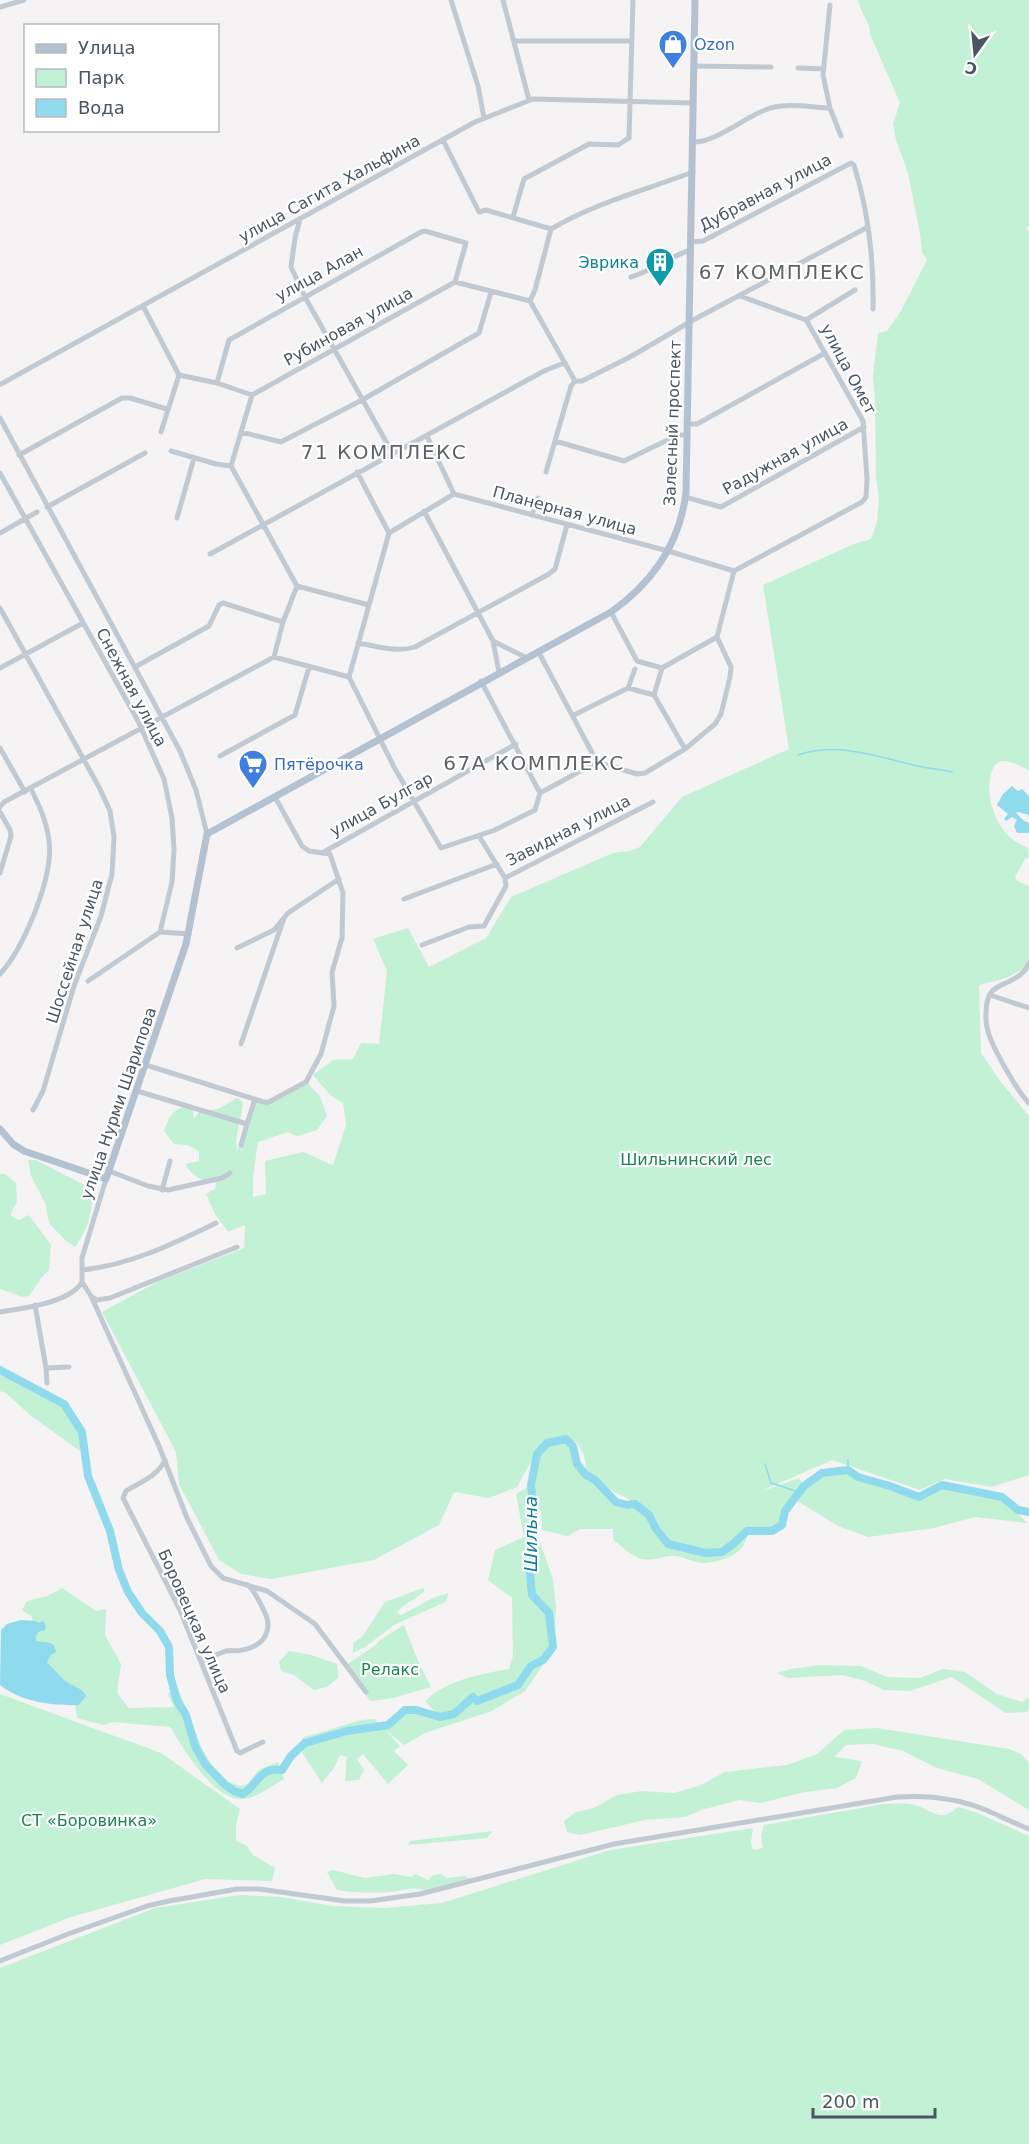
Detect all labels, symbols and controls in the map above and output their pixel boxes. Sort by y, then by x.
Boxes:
legend [24,24,219,132]
north arrow [945,24,1005,84]
shop icon: Ozon [657,28,689,70]
place label: Ozon [694,35,735,54]
text: Улица [78,37,135,58]
text: С [963,57,979,79]
text: Парк [78,67,125,88]
text: Вода [78,97,125,118]
street label: улица Сагита Хальфина [235,131,423,246]
street label: Дубравная улица [696,150,835,235]
street label: улица Алан [272,242,366,305]
building icon: Эврика [644,246,676,288]
place label: Эврика [578,253,639,272]
district label: 67 КОМПЛЕКС [699,260,865,284]
street label: Рубиновая улица [281,283,416,370]
street label: улица Омет [817,321,880,418]
street label: Залесный проспект [660,340,685,506]
street label: Радужная улица [719,414,851,499]
district label: 71 КОМПЛЕКС [301,440,467,464]
street label: Планерная улица [491,482,639,539]
street label: Снежная улица [92,625,171,750]
supermarket icon: Пятёрочка [237,748,269,790]
district label: 67А КОМПЛЕКС [443,751,625,775]
place label: Пятёрочка [274,755,364,774]
street label: улица Булгар [326,768,436,841]
street label: Завидная улица [503,791,633,870]
street label: Шоссейная улица [42,877,107,1026]
street label: улица Нурми Шарипова [77,1005,160,1202]
park label: Шильнинский лес [620,1150,772,1169]
water label: Шильна [520,1496,541,1572]
street label: Боровецкая улица [154,1546,235,1696]
park label: Релакс [361,1660,419,1679]
park label: СТ «Боровинка» [21,1811,157,1830]
scale bar [813,2081,934,2119]
text: 200 m [822,2091,880,2112]

